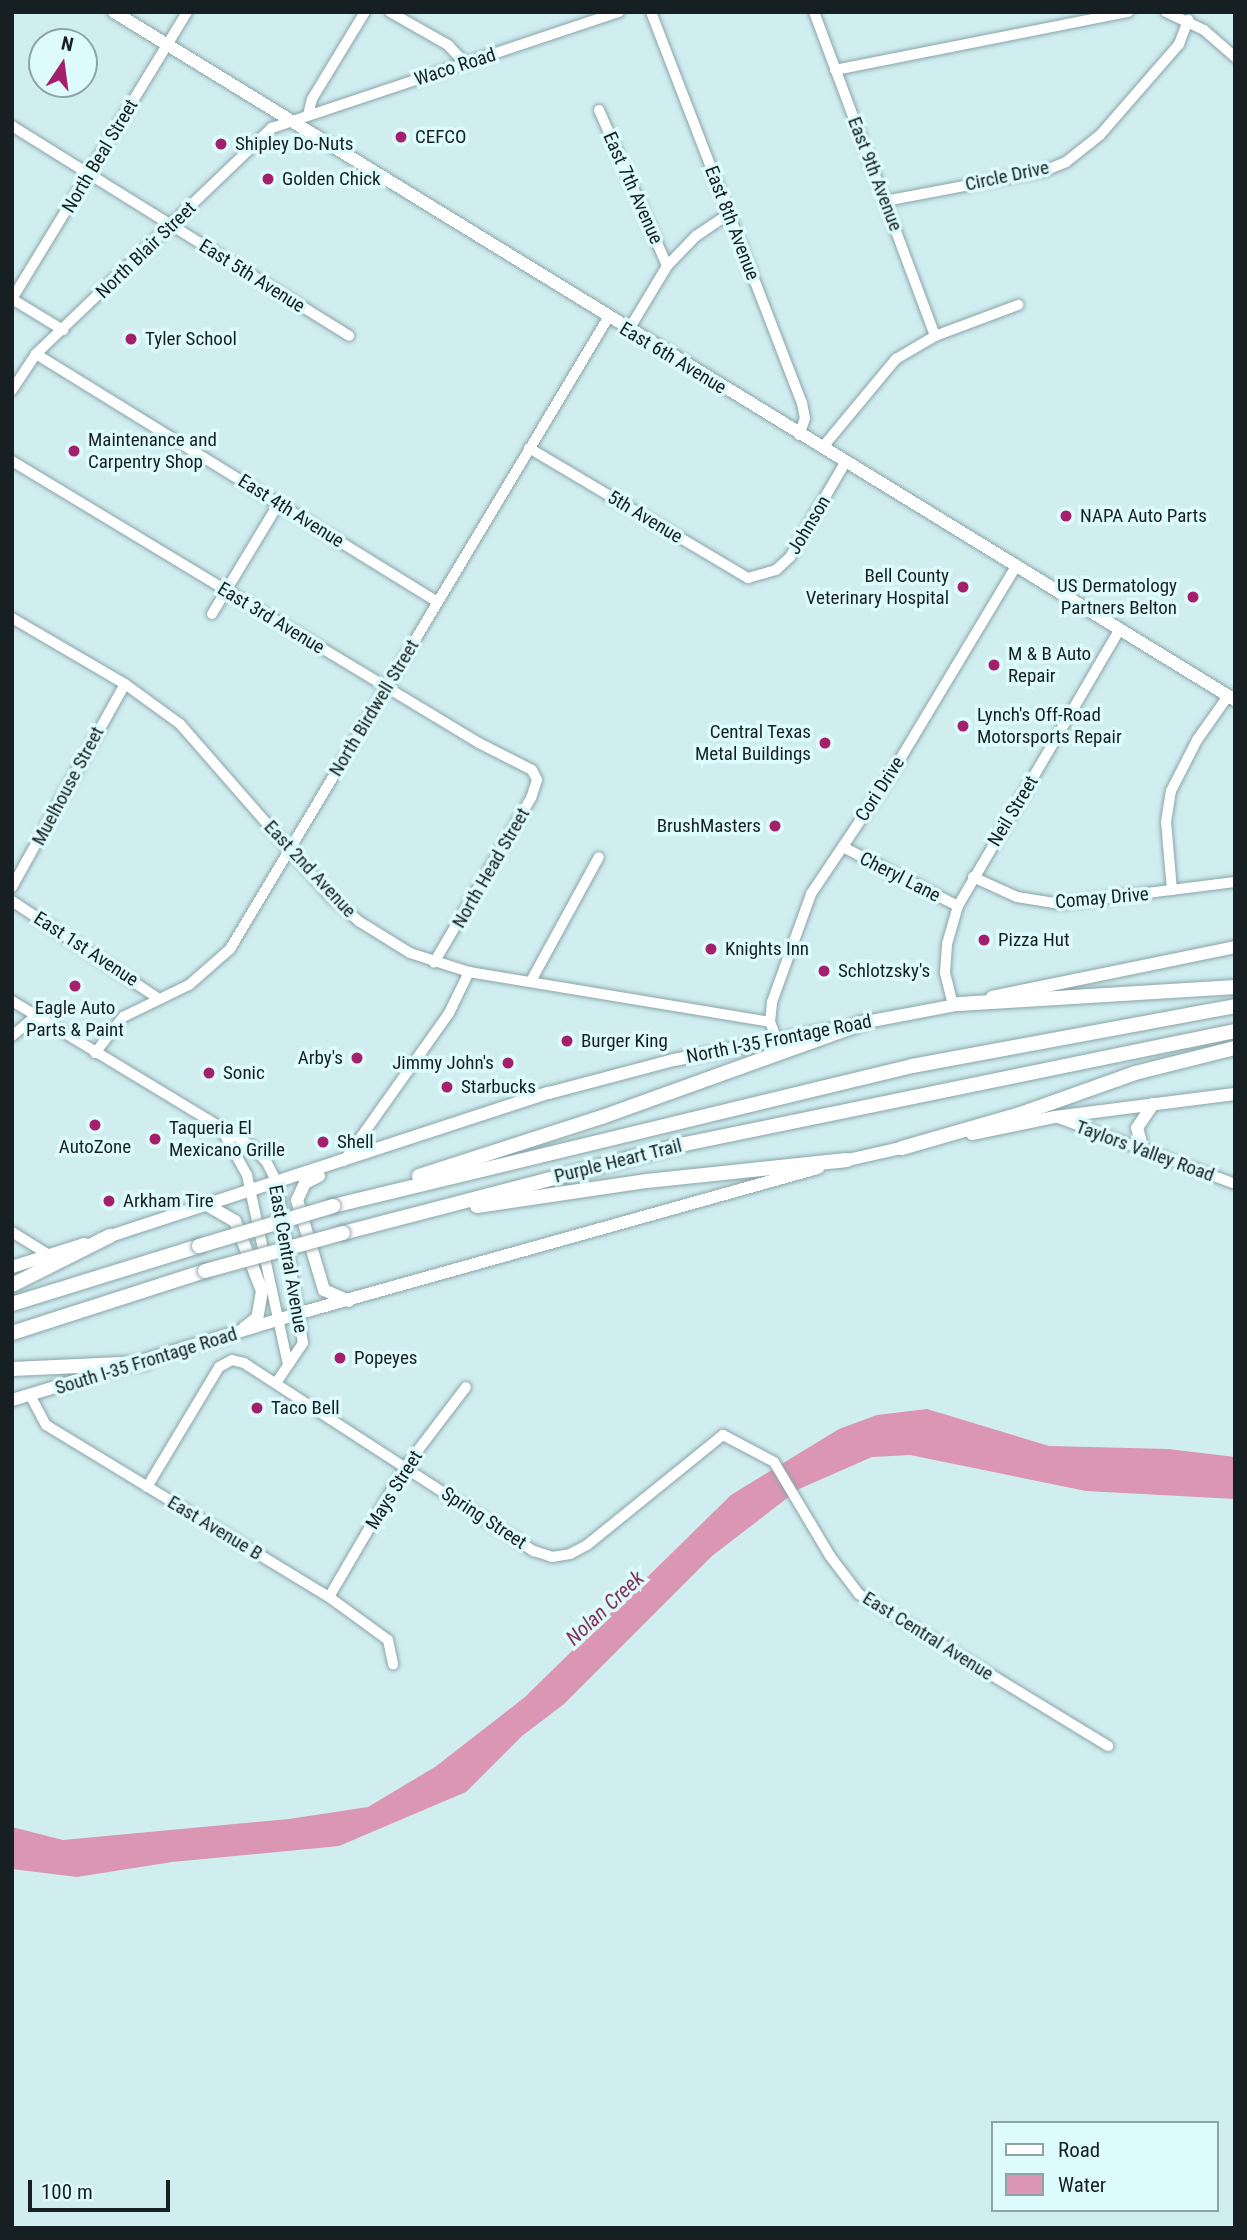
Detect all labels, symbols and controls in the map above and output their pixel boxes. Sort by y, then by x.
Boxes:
north arrow [28,28,98,98]
text: N [59,31,76,57]
street label: Waco Road [411,43,499,91]
street label: North Beal Street [57,95,143,217]
street label: East 9th Avenue [843,114,907,234]
place label: CEFCO [415,126,467,148]
street label: East 7th Avenue [598,128,668,248]
marker: CEFCO [393,129,409,145]
place label: Shipley Do-Nuts [235,133,354,155]
marker: Shipley Do-Nuts [213,136,229,152]
street label: Circle Drive [963,156,1051,196]
street label: East 8th Avenue [700,163,764,283]
place label: Golden Chick [282,168,381,190]
marker: Golden Chick [260,171,276,187]
street label: North Blair Street [91,197,201,303]
street label: East 5th Avenue [195,234,309,318]
street label: East 6th Avenue [616,317,730,399]
place label: Tyler School [145,328,237,350]
marker: Tyler School [123,331,139,347]
place label: Maintenance and Carpentry Shop [88,429,217,473]
marker: Maintenance and Carpentry Shop [66,443,82,459]
street label: East 4th Avenue [234,469,348,553]
street label: 5th Avenue [603,486,687,548]
street label: Johnson [783,491,835,559]
place label: NAPA Auto Parts [1080,505,1207,527]
marker: NAPA Auto Parts [1058,508,1074,524]
place label: Bell County Veterinary Hospital [806,565,949,609]
place label: US Dermatology Partners Belton [1057,575,1177,619]
street label: East 3rd Avenue [213,577,329,659]
marker: Bell County Veterinary Hospital [955,579,971,595]
marker: US Dermatology Partners Belton [1183,587,1203,607]
street label: North Birdwell Street [324,636,424,780]
place label: M & B Auto Repair [1008,643,1091,687]
marker: M & B Auto Repair [986,657,1002,673]
place label: Lynch's Off-Road Motorsports Repair [977,704,1122,748]
marker: Lynch's Off-Road Motorsports Repair [955,718,971,734]
place label: Central Texas Metal Buildings [695,721,811,765]
street label: Muelhouse Street [27,723,109,849]
marker: Central Texas Metal Buildings [817,735,833,751]
street label: Cori Drive [851,752,909,826]
street label: Neil Street [983,772,1043,850]
street label: North Head Street [447,804,535,932]
place label: BrushMasters [657,815,761,837]
street label: East 2nd Avenue [259,816,361,922]
marker: BrushMasters [767,818,783,834]
street label: Cheryl Lane [856,847,944,907]
street label: Comay Drive [1054,883,1150,913]
street label: East 1st Avenue [30,907,142,991]
place label: Pizza Hut [998,929,1070,951]
marker: Pizza Hut [976,932,992,948]
place label: Knights Inn [725,938,809,960]
marker: Knights Inn [703,941,719,957]
place label: Schlotzsky's [838,960,930,982]
marker: Schlotzsky's [816,963,832,979]
marker: Eagle Auto Parts & Paint [67,978,83,994]
place label: Eagle Auto Parts & Paint [26,997,124,1041]
street label: North I-35 Frontage Road [685,1010,873,1068]
place label: Burger King [581,1030,668,1052]
marker: Burger King [559,1033,575,1049]
place label: Arby's [298,1047,343,1069]
marker: Arby's [349,1050,365,1066]
place label: Jimmy John's [392,1052,494,1074]
marker: Jimmy John's [500,1055,516,1071]
place label: Sonic [223,1062,265,1084]
marker: Sonic [201,1065,217,1081]
place label: Starbucks [461,1076,536,1098]
marker: Starbucks [439,1079,455,1095]
street label: Taylors Valley Road [1073,1115,1217,1187]
marker: AutoZone [87,1117,103,1133]
place label: Taqueria El Mexicano Grille [169,1117,285,1161]
marker: Taqueria El Mexicano Grille [147,1131,163,1147]
place label: Shell [337,1131,374,1153]
marker: Shell [315,1134,331,1150]
street label: Purple Heart Trail [552,1134,684,1188]
place label: AutoZone [59,1136,131,1158]
street label: East Central Avenue [264,1183,312,1335]
place label: Arkham Tire [123,1190,214,1212]
marker: Arkham Tire [101,1193,117,1209]
street label: South I-35 Frontage Road [52,1322,240,1400]
place label: Popeyes [354,1347,417,1369]
marker: Popeyes [332,1350,348,1366]
place label: Taco Bell [271,1397,340,1419]
marker: Taco Bell [249,1400,265,1416]
street label: Mays Street [361,1446,427,1534]
street label: Spring Street [437,1482,531,1554]
street label: East Avenue B [163,1491,267,1565]
water label: Nolan Creek [561,1565,649,1651]
street label: East Central Avenue [859,1587,997,1685]
legend [992,2121,1219,2212]
text: Road [1058,2138,1100,2162]
scale bar [32,2166,173,2210]
text: Water [1058,2173,1106,2197]
text: 100 m [41,2180,93,2204]

